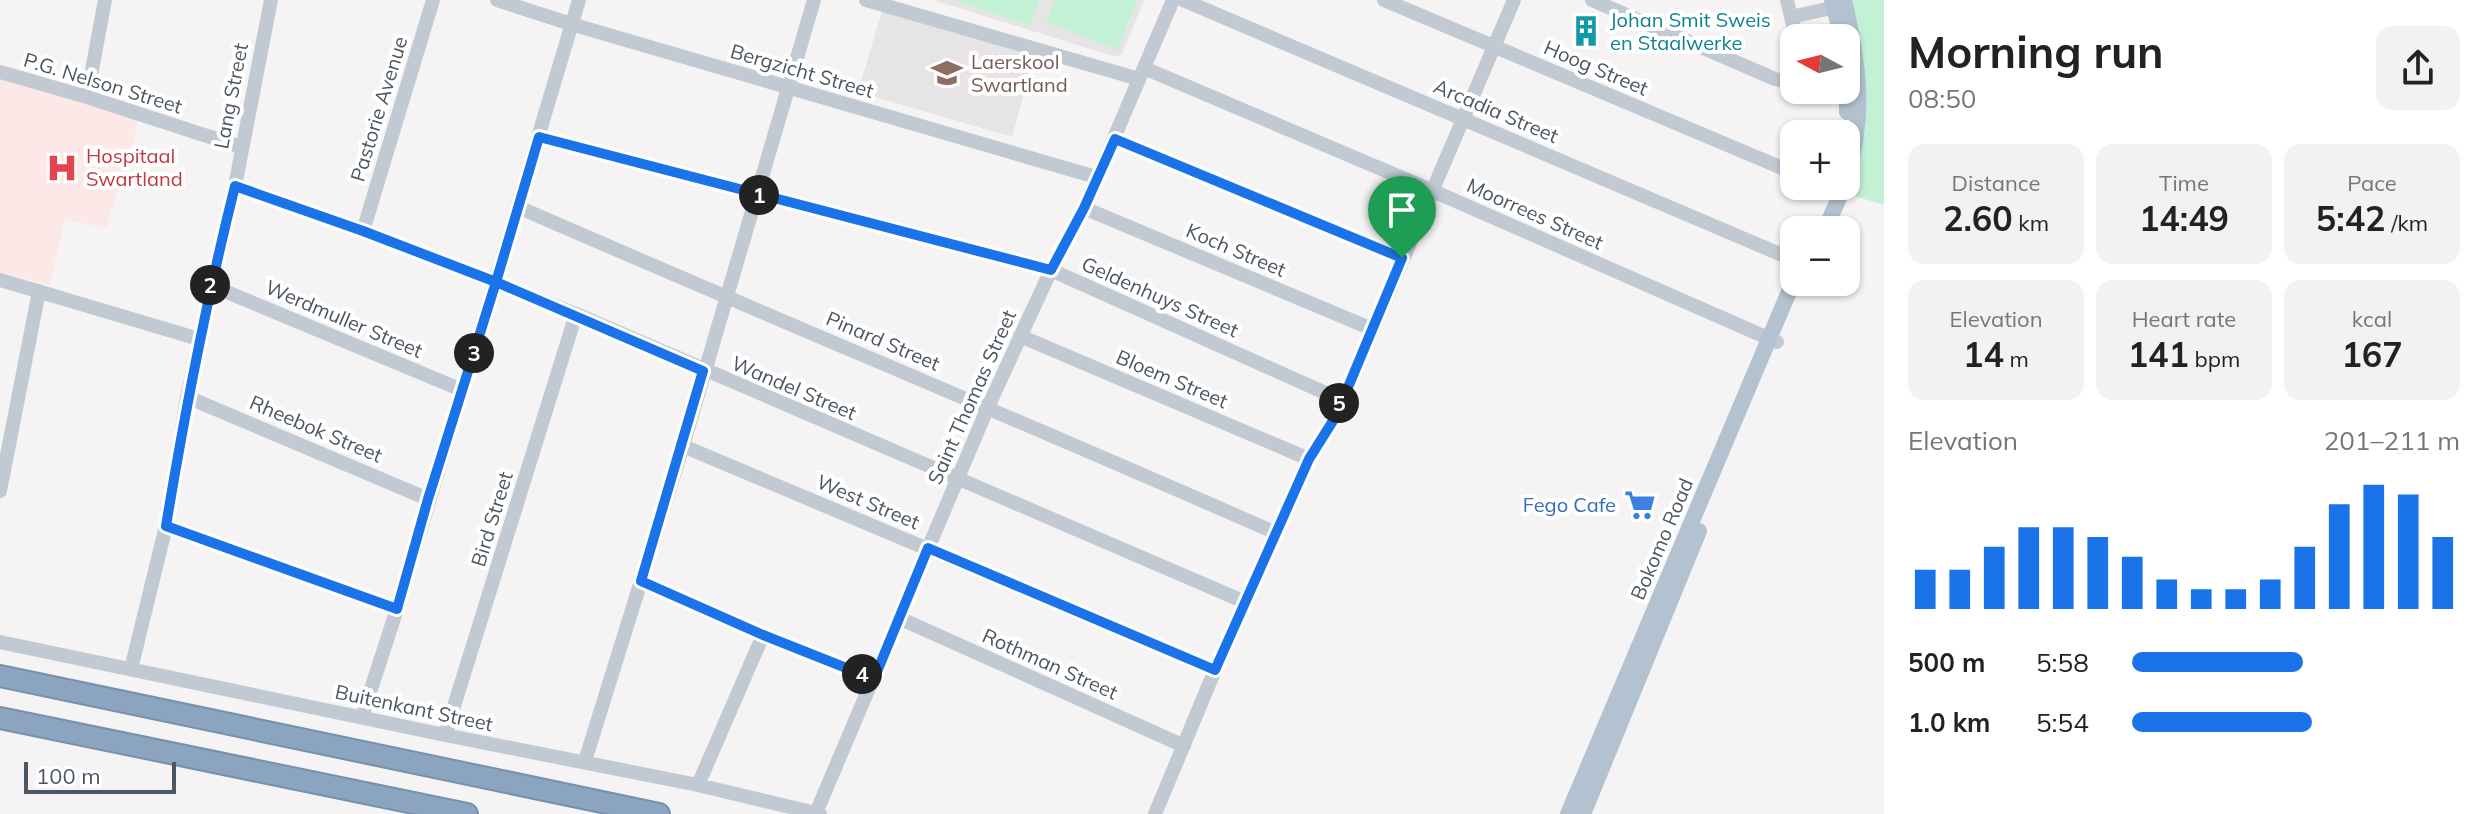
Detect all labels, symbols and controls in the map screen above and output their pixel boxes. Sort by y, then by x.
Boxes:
place label: Johan Smit Sweis en Staalwerke [1610,7,1771,55]
building icon: Johan Smit Sweis en Staalwerke [1569,14,1603,48]
north arrow [1780,24,1860,104]
map controls [1780,24,1860,296]
text: Morning run [1908,24,2164,79]
button: share [2376,26,2460,110]
street label: Pastorie Avenue [345,33,412,184]
street label: Hoog Street [1540,34,1652,101]
street label: Bergzicht Street [728,38,877,103]
street label: Lang Street [208,41,253,151]
street label: P.G. Nelson Street [21,47,185,119]
place label: Laerskool Swartland [971,49,1068,97]
school or university icon: Laerskool Swartland [930,56,964,90]
street label: Arcadia Street [1430,73,1562,148]
text: 08:50 [1908,82,1976,115]
button: + [1780,120,1860,200]
place label: Hospitaal Swartland [86,143,183,191]
hospital icon: Hospitaal Swartland [45,151,79,185]
text: Distance [1952,169,2040,197]
text: Time [2159,169,2209,197]
text: Pace [2347,169,2397,197]
street label: Moorrees Street [1463,172,1607,255]
pin: 1 [739,175,779,215]
pin [1368,176,1436,258]
text: 1 [752,181,766,209]
icon: arrive [1380,188,1424,232]
text: 2.60 [1943,197,2013,240]
text: 14:49 [2139,197,2229,240]
text: 5:42 [2316,197,2386,240]
text: km [2013,209,2049,237]
text: /km [2386,209,2428,237]
button: − [1780,216,1860,296]
street label: Koch Street [1183,217,1290,282]
street label: Geldenhuys Street [1078,251,1242,342]
pin: 2 [190,265,230,305]
text: 2 [203,271,217,299]
street label: Werdmuller Street [262,274,427,363]
street label: Pinard Street [823,305,944,376]
text: Elevation [1949,305,2043,333]
text: Heart rate [2132,305,2236,333]
text: kcal [2352,305,2392,333]
street label: Saint Thomas Street [922,306,1021,488]
pin: 3 [454,333,494,373]
text: 14 [1963,333,2004,376]
text: 141 [2128,333,2189,376]
text: 167 [2341,333,2403,376]
text: 3 [467,339,481,367]
street label: Bloem Street [1113,344,1232,413]
text: m [2004,345,2029,373]
text: bpm [2189,345,2240,373]
street label: Wandel Street [728,350,860,425]
pin: 5 [1319,383,1359,423]
street label: Rheebok Street [246,389,386,468]
text: 5 [1332,389,1346,417]
text: Elevation [1908,424,2018,457]
text: 201–211 m [2324,424,2460,457]
street label: Bird Street [465,468,518,569]
street label: West Street [813,469,923,534]
street label: Bokomo Road [1625,474,1698,603]
supermarket icon: Fego Cafe [1623,488,1657,522]
place label: Fego Cafe [1523,492,1616,517]
street label: Rothman Street [979,623,1122,705]
text: 500 m [1908,646,1985,679]
text: 5:58 [2036,646,2089,679]
pin: 4 [842,654,882,694]
text: 4 [855,660,869,688]
street label: Buitenkant Street [333,679,495,736]
text: 1.0 km [1908,706,1991,739]
text: 5:54 [2036,706,2089,739]
scale bar [24,758,176,794]
text: 100 m [36,762,101,790]

